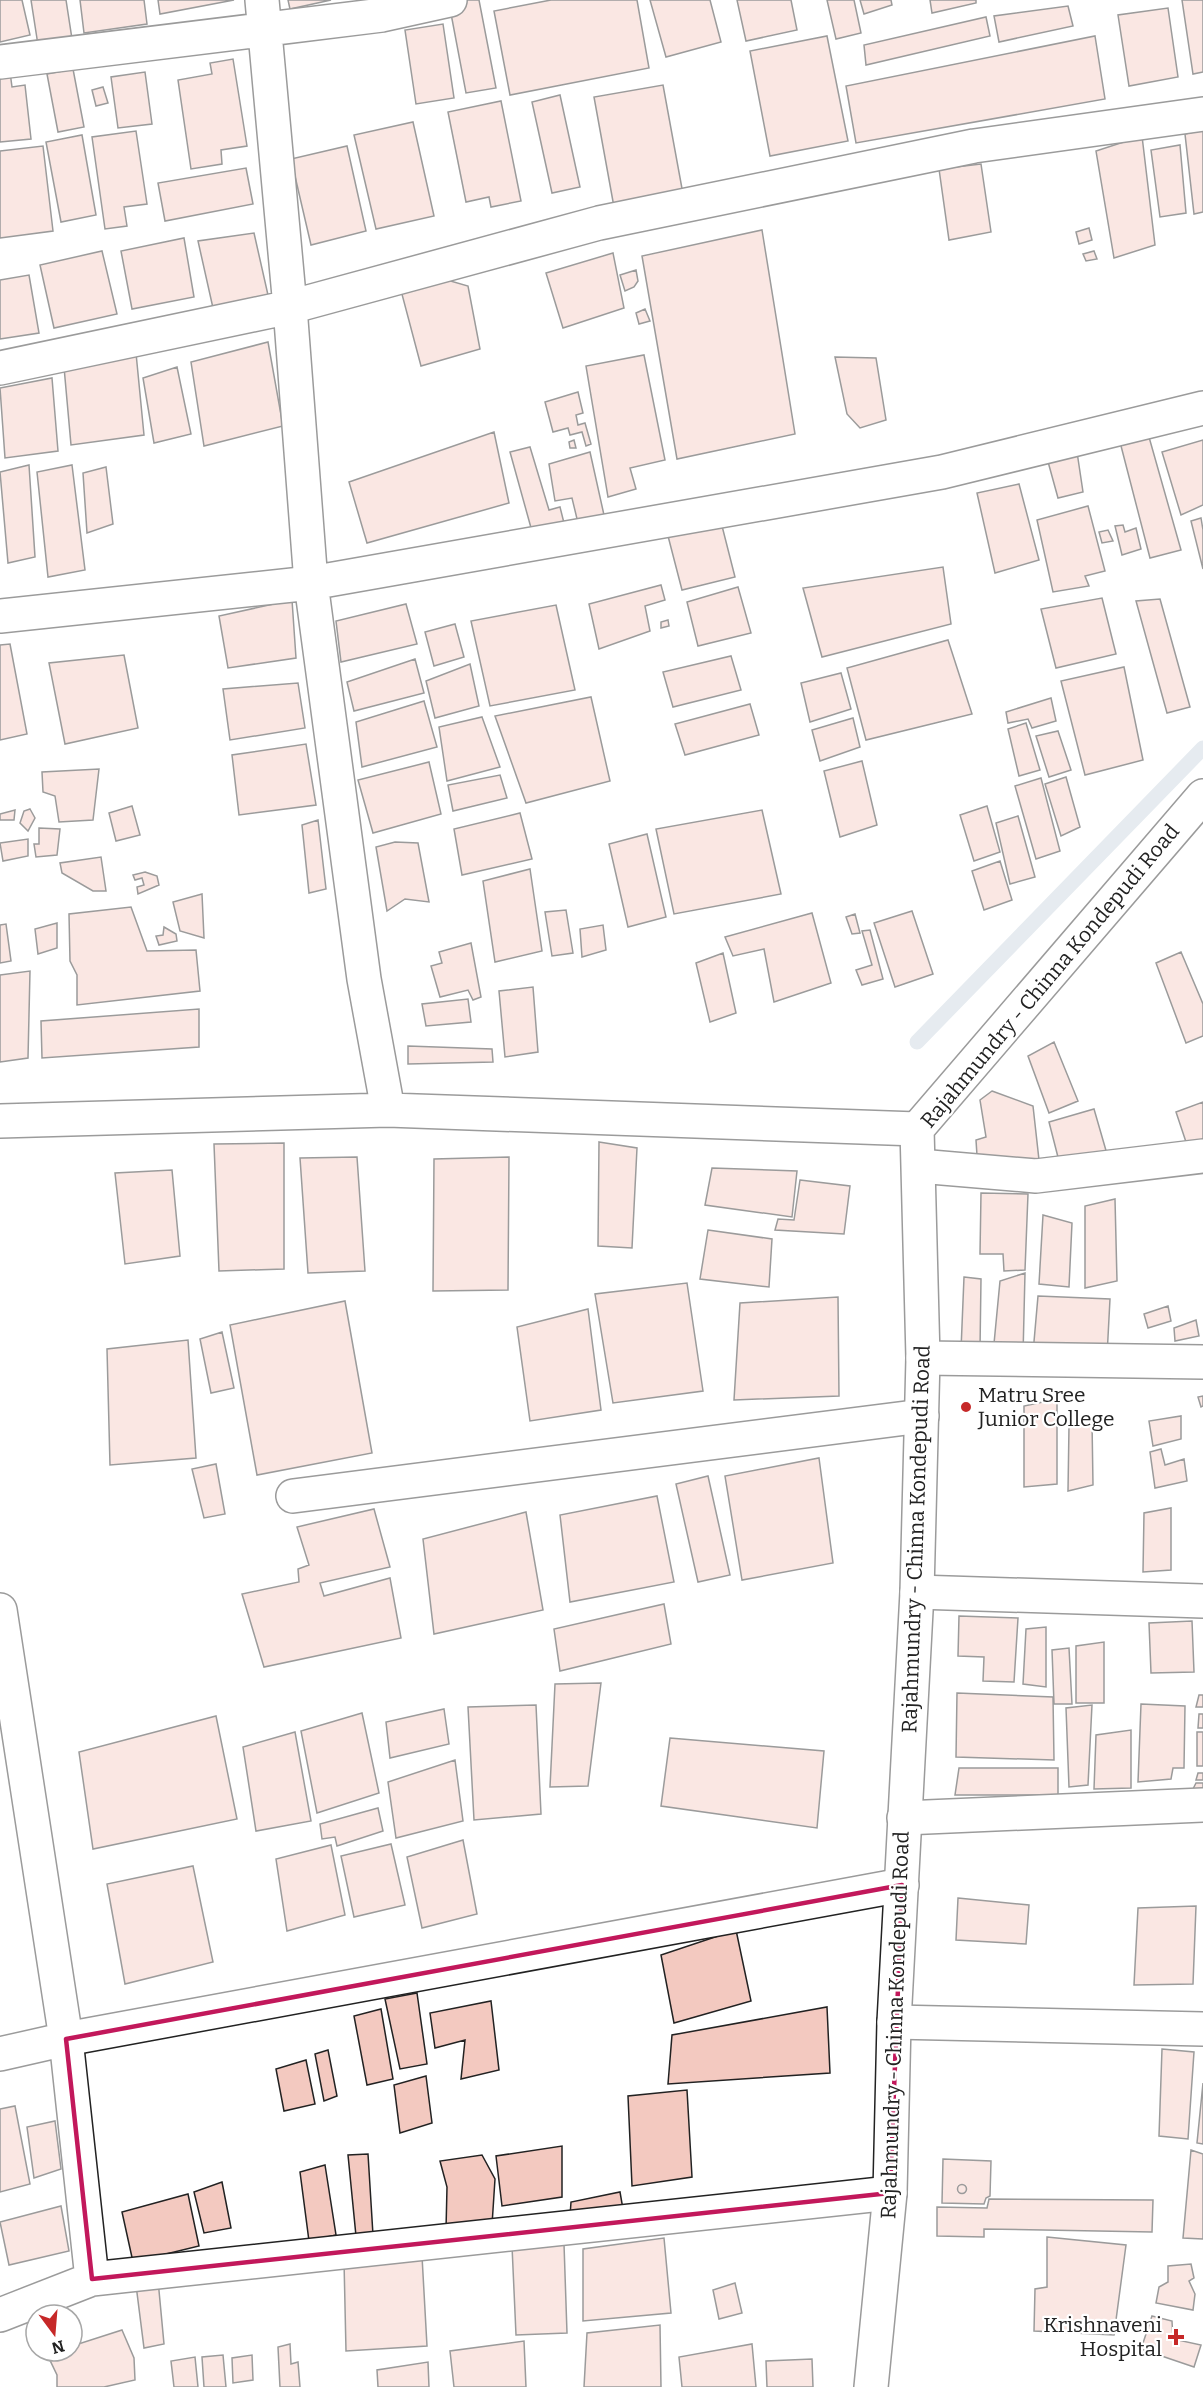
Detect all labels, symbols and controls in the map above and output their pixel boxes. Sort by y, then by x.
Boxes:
street label: Rajahmundry - Chinna Kondepudi Road [915,819,1185,1133]
street label: Rajahmundry - Chinna Kondepudi Road [896,1345,936,1733]
place label: Matru Sree Junior College [977,1382,1114,1432]
marker: Matru Sree Junior College [959,1400,973,1414]
street label: Rajahmundry - Chinna Kondepudi Road [875,1831,915,2219]
north arrow [24,2303,84,2363]
place label: Krishnaveni Hospital [1043,2312,1162,2362]
marker: Krishnaveni Hospital [1167,2328,1185,2346]
text: N [49,2336,67,2358]

